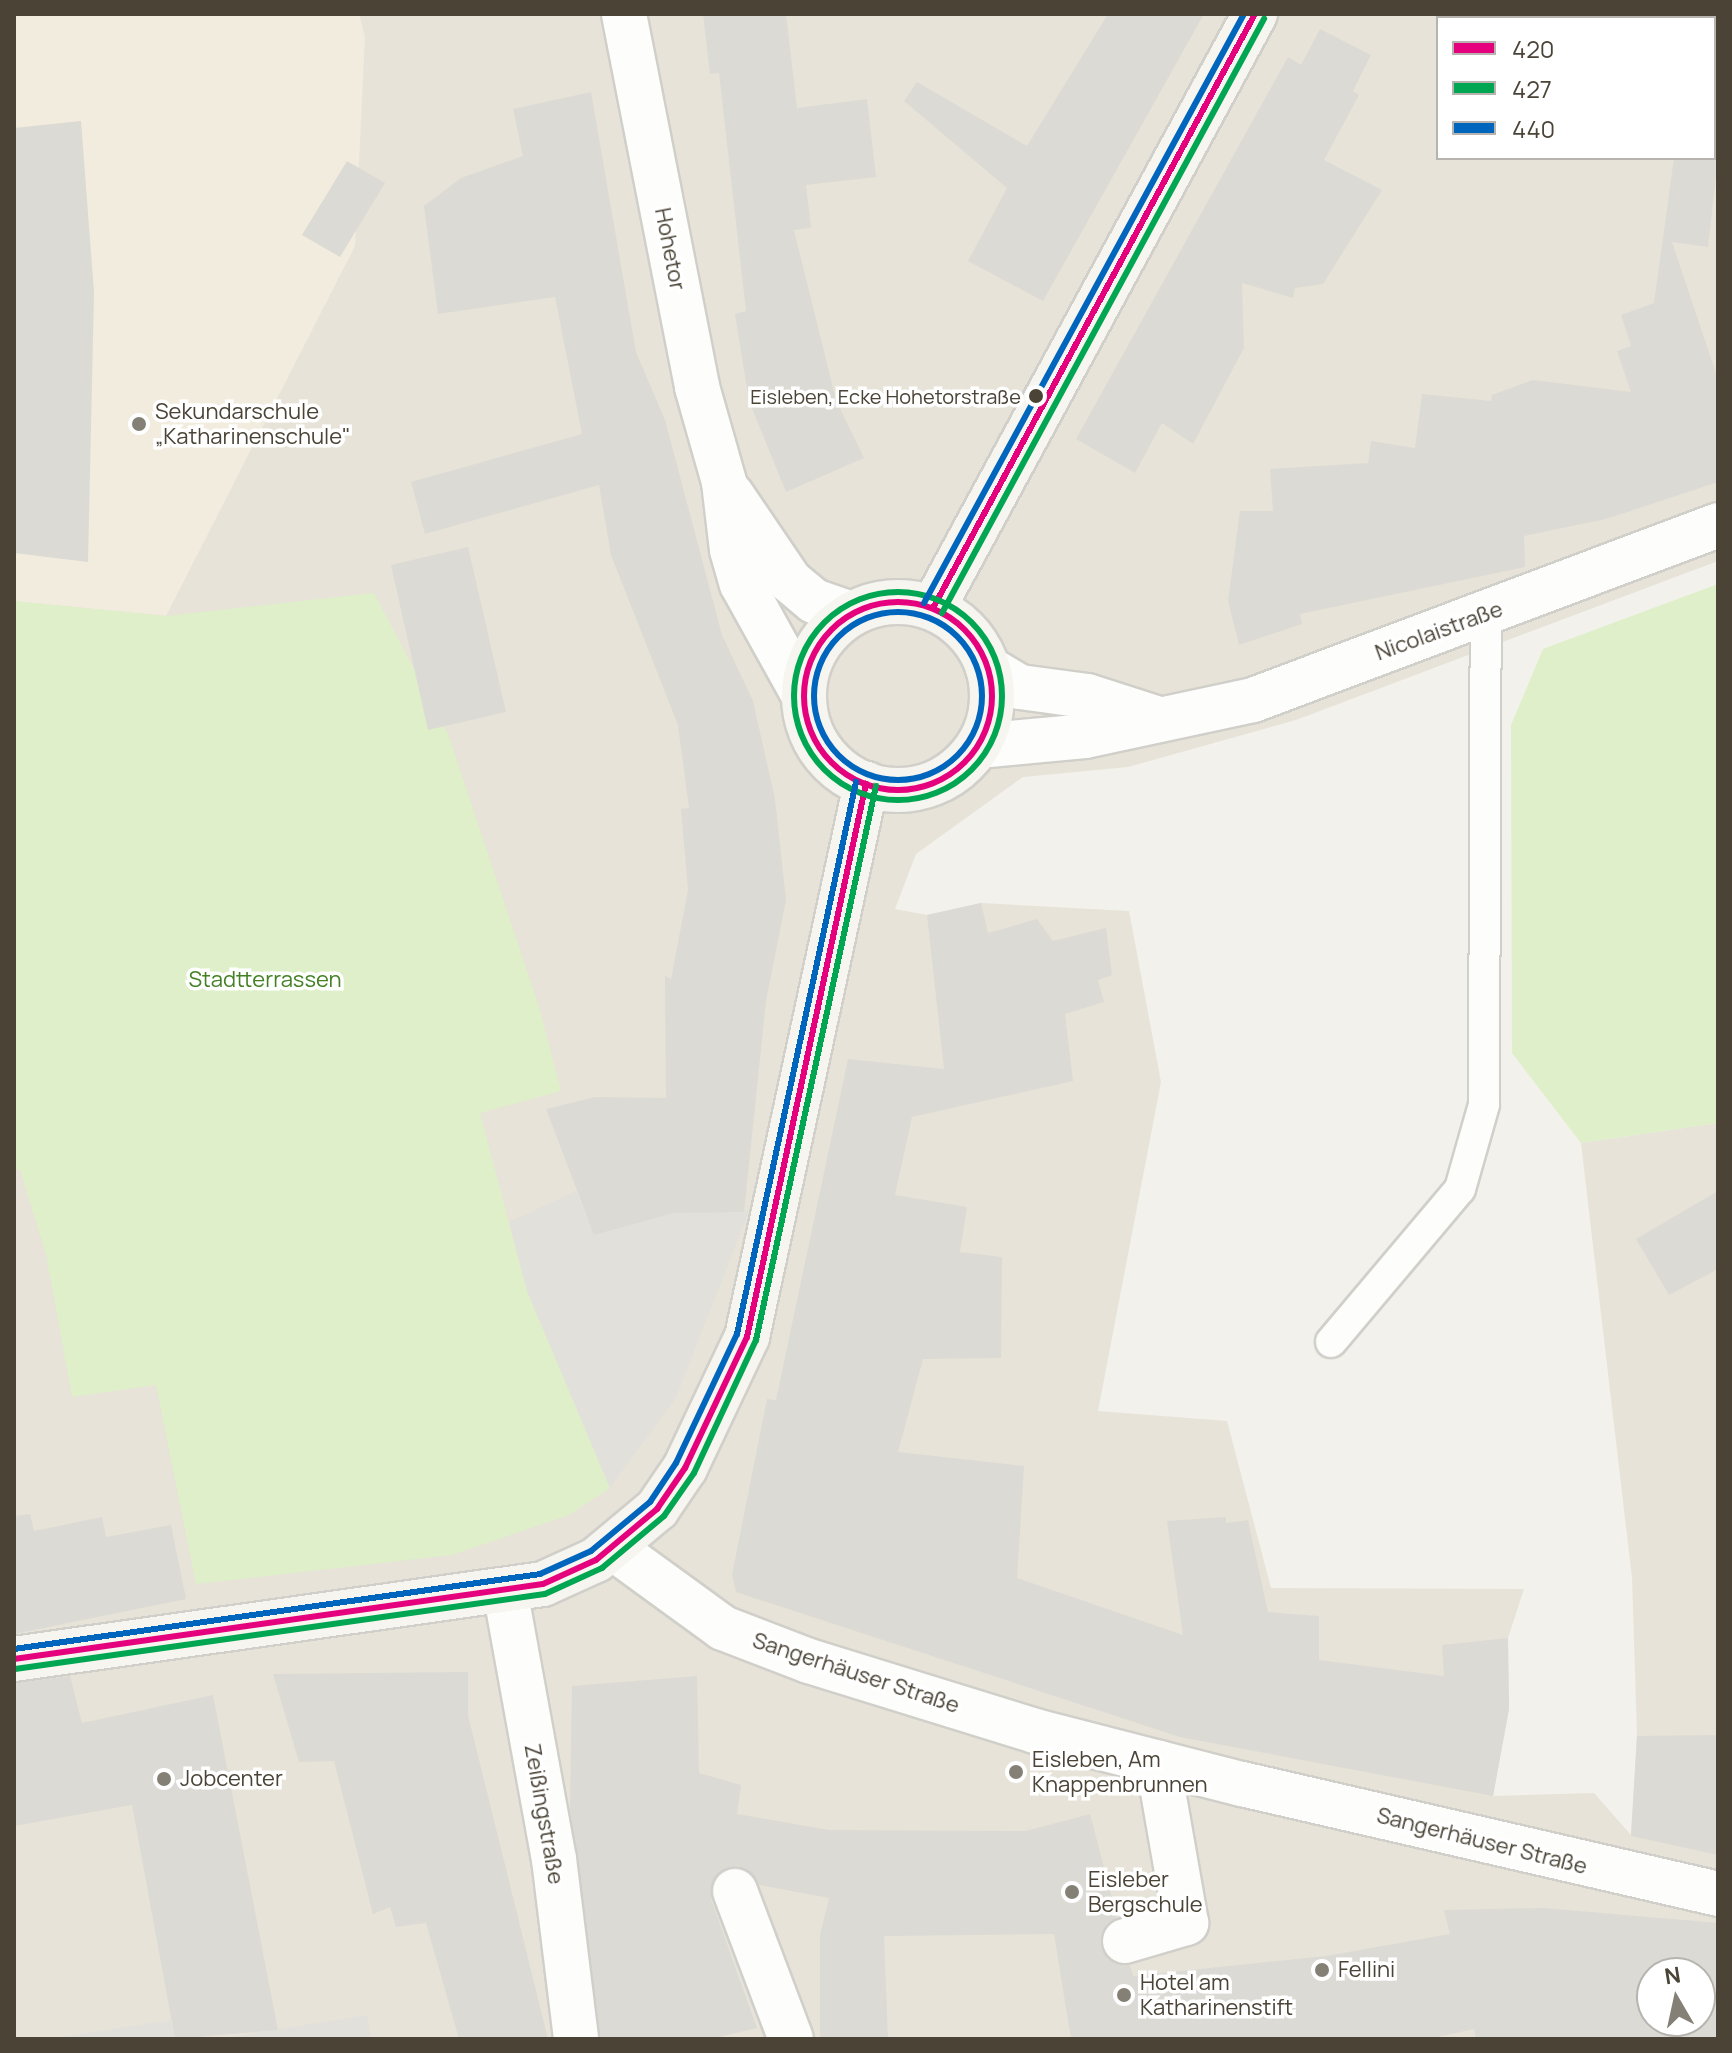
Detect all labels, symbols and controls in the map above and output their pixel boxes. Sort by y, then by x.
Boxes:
legend [1436,16,1716,160]
text: 420 [1512,32,1554,65]
text: 427 [1512,72,1552,105]
text: 440 [1512,112,1555,145]
street label: Hohetor [649,206,691,292]
place label: Eisleben, Ecke Hohetorstraße [750,384,1021,408]
marker: Eisleben, Ecke Hohetorstraße [1028,388,1044,404]
place label: Sekundarschule „Katharinenschule" [155,398,351,450]
marker: Sekundarschule „Katharinenschule" [130,415,148,433]
street label: Nicolaistraße [1372,596,1506,666]
park label: Stadtterrassen [188,967,342,993]
street label: Sangerhäuser Straße [749,1627,963,1719]
street label: Zeißingstraße [519,1742,569,1886]
place label: Eisleben, Am Knappenbrunnen [1032,1746,1208,1798]
marker: Eisleben, Am Knappenbrunnen [1007,1763,1025,1781]
place label: Jobcenter [180,1766,283,1792]
marker: Jobcenter [155,1770,173,1788]
street label: Sangerhäuser Straße [1374,1802,1590,1880]
place label: Eisleber Bergschule [1088,1866,1203,1918]
marker: Eisleber Bergschule [1063,1883,1081,1901]
place label: Fellini [1338,1957,1395,1983]
north arrow [1636,1957,1716,2037]
text: N [1662,1959,1683,1991]
marker: Fellini [1313,1961,1331,1979]
place label: Hotel am Katharinenstift [1140,1969,1293,2020]
marker: Hotel am Katharinenstift [1115,1986,1133,2004]

